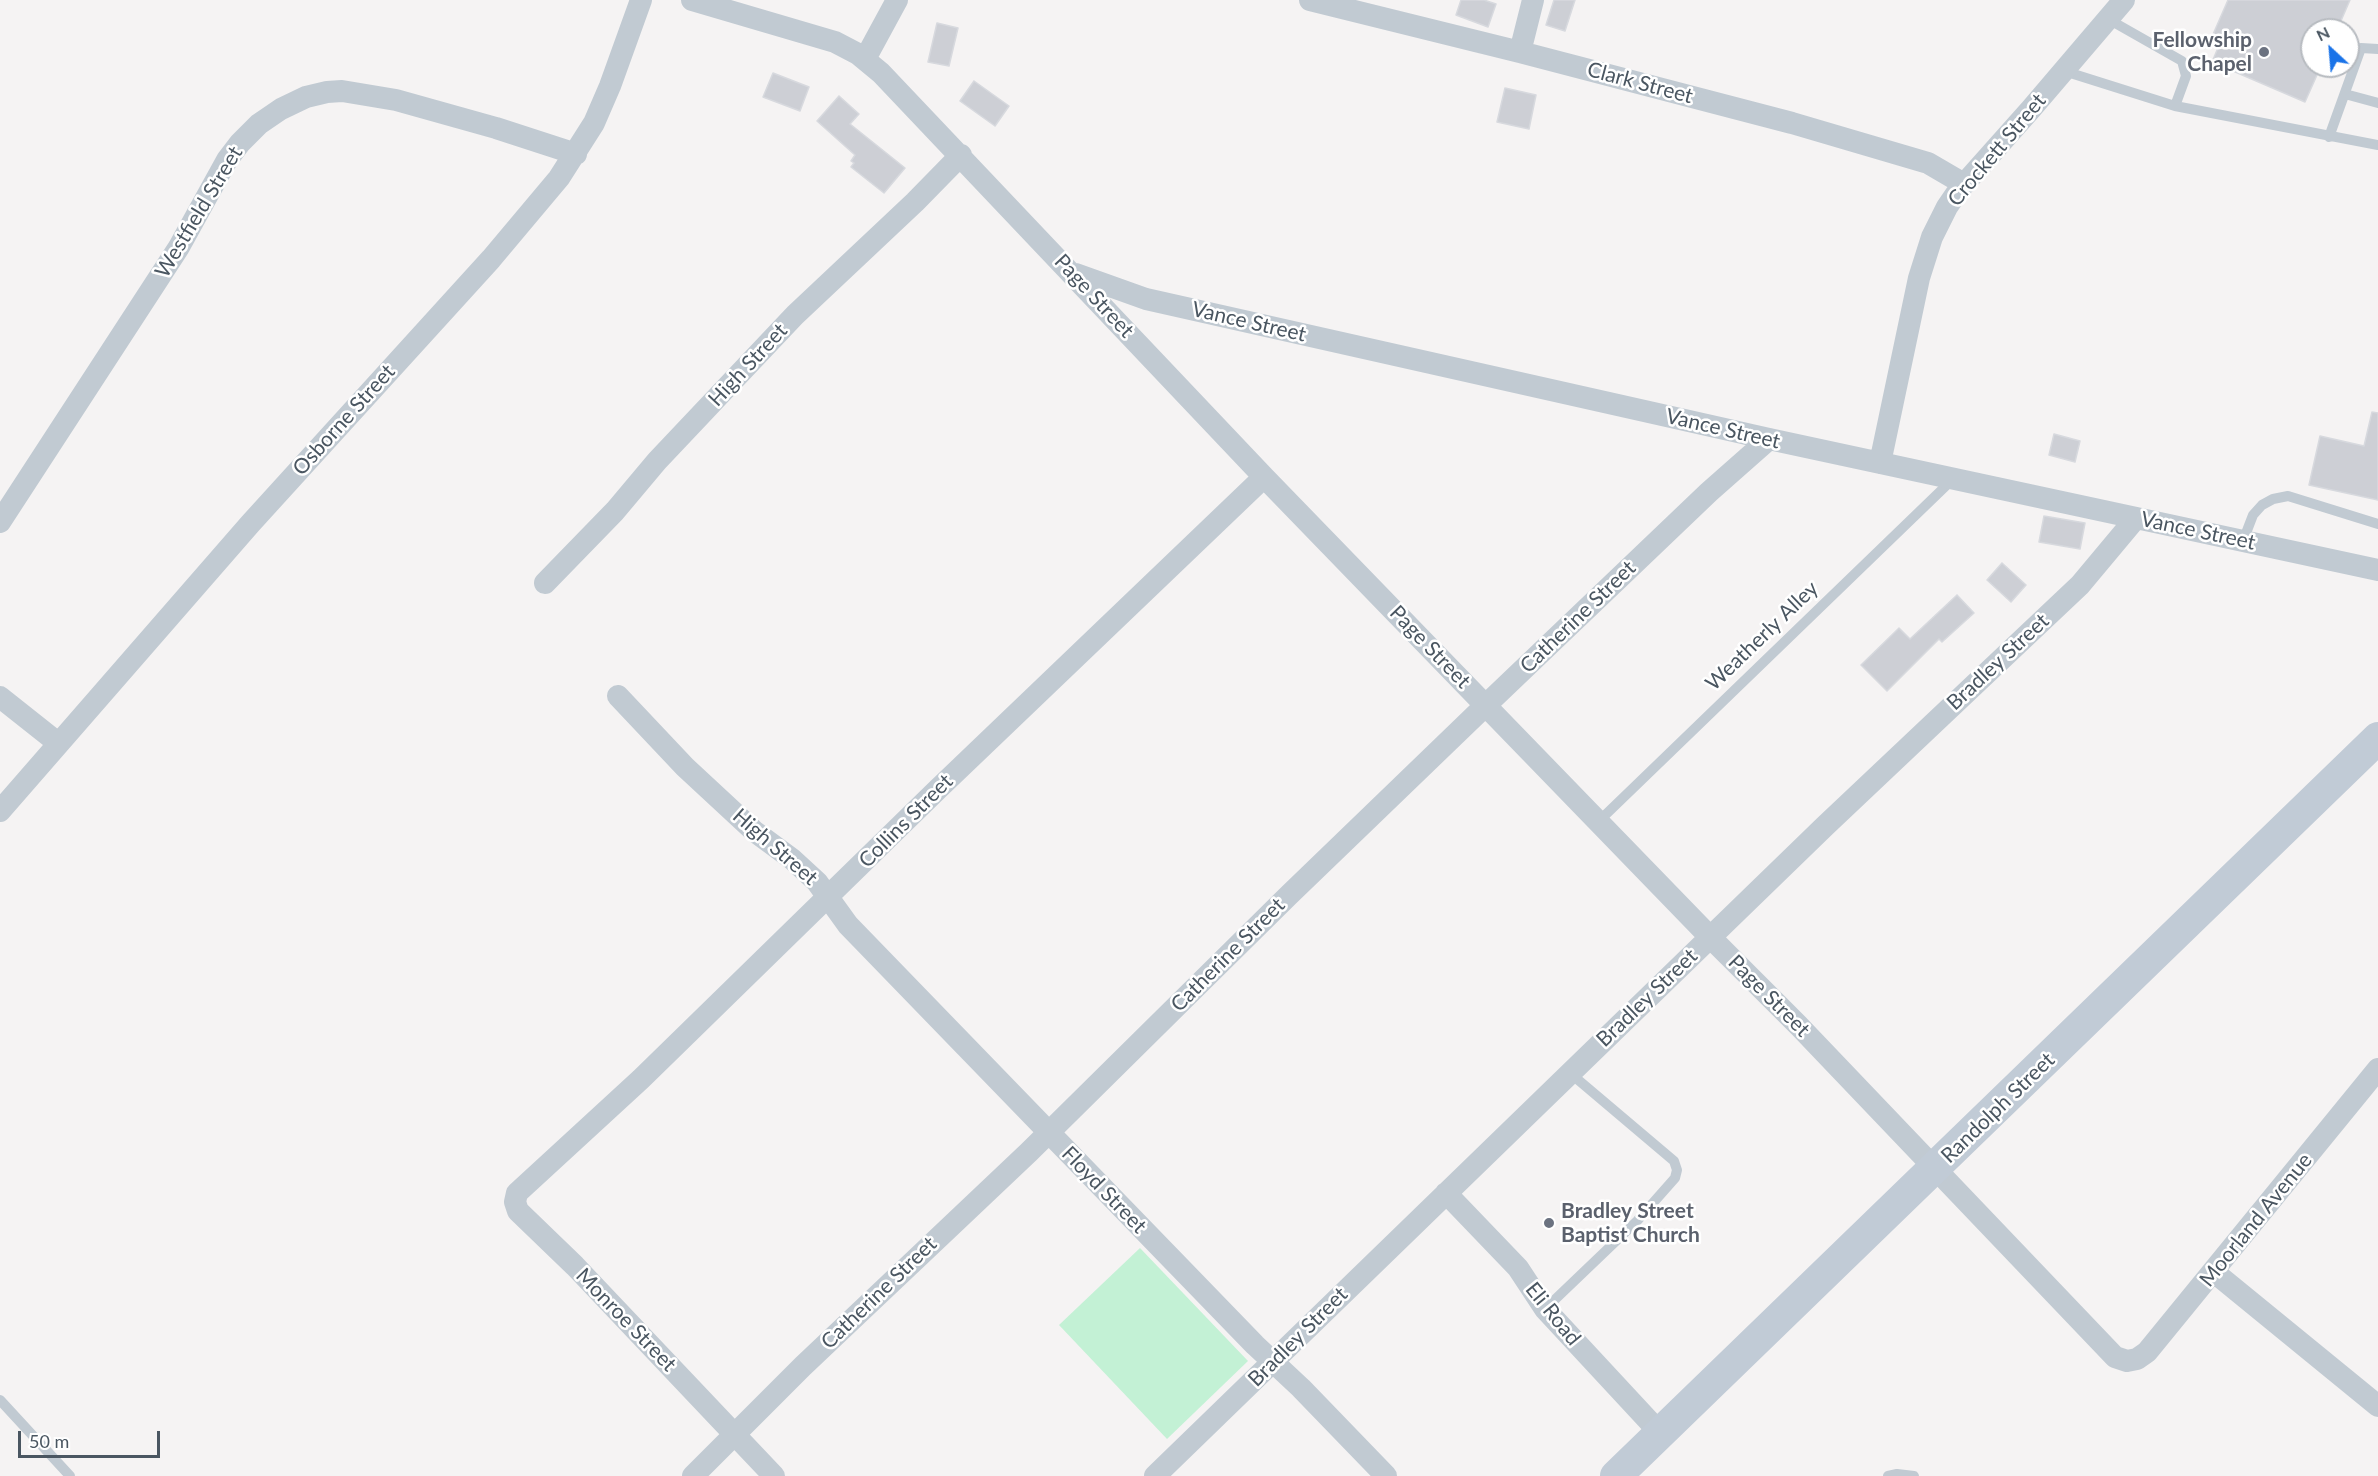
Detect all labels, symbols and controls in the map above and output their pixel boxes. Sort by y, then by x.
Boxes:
north arrow [2300,18,2360,78]
text: N [2313,22,2332,44]
place label: Fellowship Chapel [2152,27,2252,77]
marker: Fellowship Chapel [2257,45,2271,59]
street label: Clark Street [1584,57,1696,109]
street label: Crockett Street [1943,89,2051,211]
street label: Westfield Street [150,142,248,282]
street label: Page Street [1049,249,1139,343]
street label: Vance Street [1189,297,1309,347]
street label: High Street [703,318,793,412]
street label: Osborne Street [288,359,400,481]
street label: Vance Street [1663,404,1783,454]
street label: Vance Street [2138,507,2258,555]
street label: Catherine Street [1515,556,1641,678]
street label: Weatherly Alley [1700,576,1824,696]
street label: Page Street [1384,600,1476,694]
street label: Bradley Street [1942,608,2054,716]
street label: Collins Street [854,769,958,873]
street label: High Street [727,803,823,891]
street label: Catherine Street [1166,893,1290,1017]
street label: Bradley Street [1591,944,1703,1052]
street label: Page Street [1723,950,1815,1042]
street label: Randolph Street [1936,1048,2060,1168]
street label: Floyd Street [1056,1141,1152,1239]
street label: Moorland Avenue [2194,1148,2318,1292]
place label: Bradley Street Baptist Church [1561,1198,1700,1248]
marker: Bradley Street Baptist Church [1542,1216,1556,1230]
street label: Catherine Street [816,1232,942,1354]
street label: Monroe Street [571,1263,681,1377]
street label: Eli Road [1520,1277,1586,1351]
street label: Bradley Street [1243,1282,1353,1392]
scale bar [21,1419,164,1457]
text: 50 m [29,1430,69,1452]

